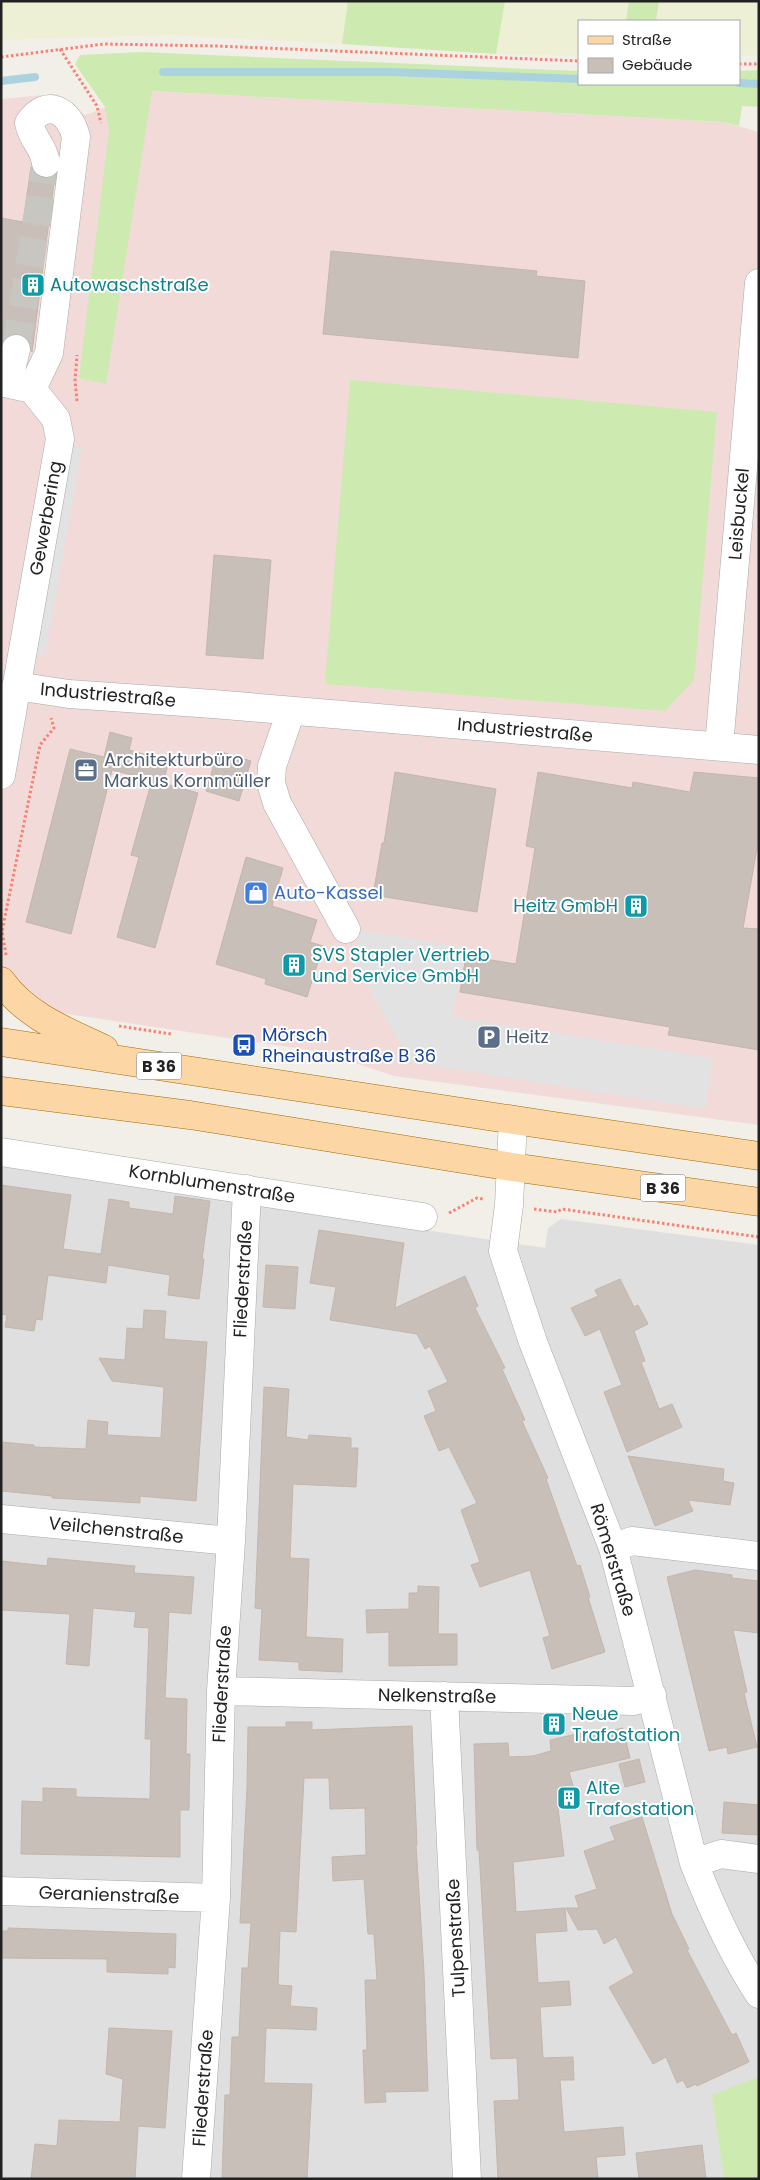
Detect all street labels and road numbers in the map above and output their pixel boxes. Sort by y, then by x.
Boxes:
street label: Gewerbering [23,459,68,577]
street label: Leisbuckel [722,467,755,561]
street label: Industriestraße [39,676,177,713]
street label: Industriestraße [456,711,594,748]
road number: B 36 [136,1052,182,1080]
street label: Kornblumenstraße [127,1158,297,1209]
road number: B 36 [640,1174,686,1202]
street label: Fliederstraße [227,1220,258,1338]
street label: Römerstraße [584,1500,643,1620]
street label: Veilchenstraße [47,1510,185,1549]
street label: Fliederstraße [206,1625,237,1743]
street label: Nelkenstraße [378,1682,496,1709]
street label: Tulpenstraße [440,1878,471,1998]
street label: Geranienstraße [38,1880,180,1909]
street label: Fliederstraße [186,2029,219,2147]

